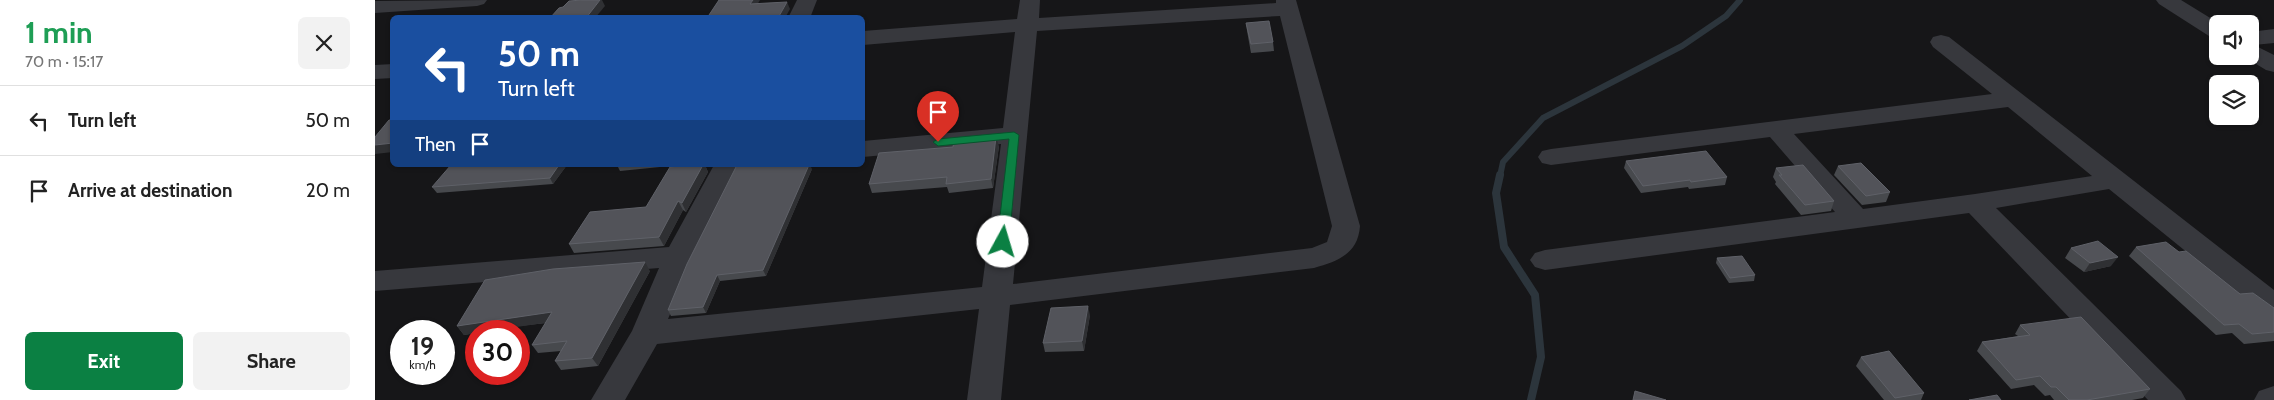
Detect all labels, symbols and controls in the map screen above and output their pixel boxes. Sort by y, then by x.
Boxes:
text: 1 min [25,14,93,51]
map controls [2209,15,2259,125]
button: sound [2209,15,2259,65]
button: close [298,17,350,69]
text: 50 m [498,32,580,75]
icon: left [415,35,480,100]
text: 70 m · 15:17 [25,52,103,71]
text: Turn left [498,75,575,102]
button: layers [2209,75,2259,125]
pin [917,91,959,142]
icon: arrive [924,98,952,126]
icon: left [25,107,53,135]
text: Turn left [68,109,136,132]
text: 50 m [306,109,350,132]
icon: arrive [466,130,494,158]
text: Then [415,133,456,156]
icon: arrive [25,177,53,205]
text: Arrive at destination [68,179,232,202]
text: 20 m [306,179,350,202]
position arrow [976,215,1028,267]
speed limit sign: 30 [465,320,530,385]
text: 19 [411,331,434,361]
button: Exit [25,332,183,390]
button: Share [193,332,350,390]
text: km/h [409,357,436,372]

